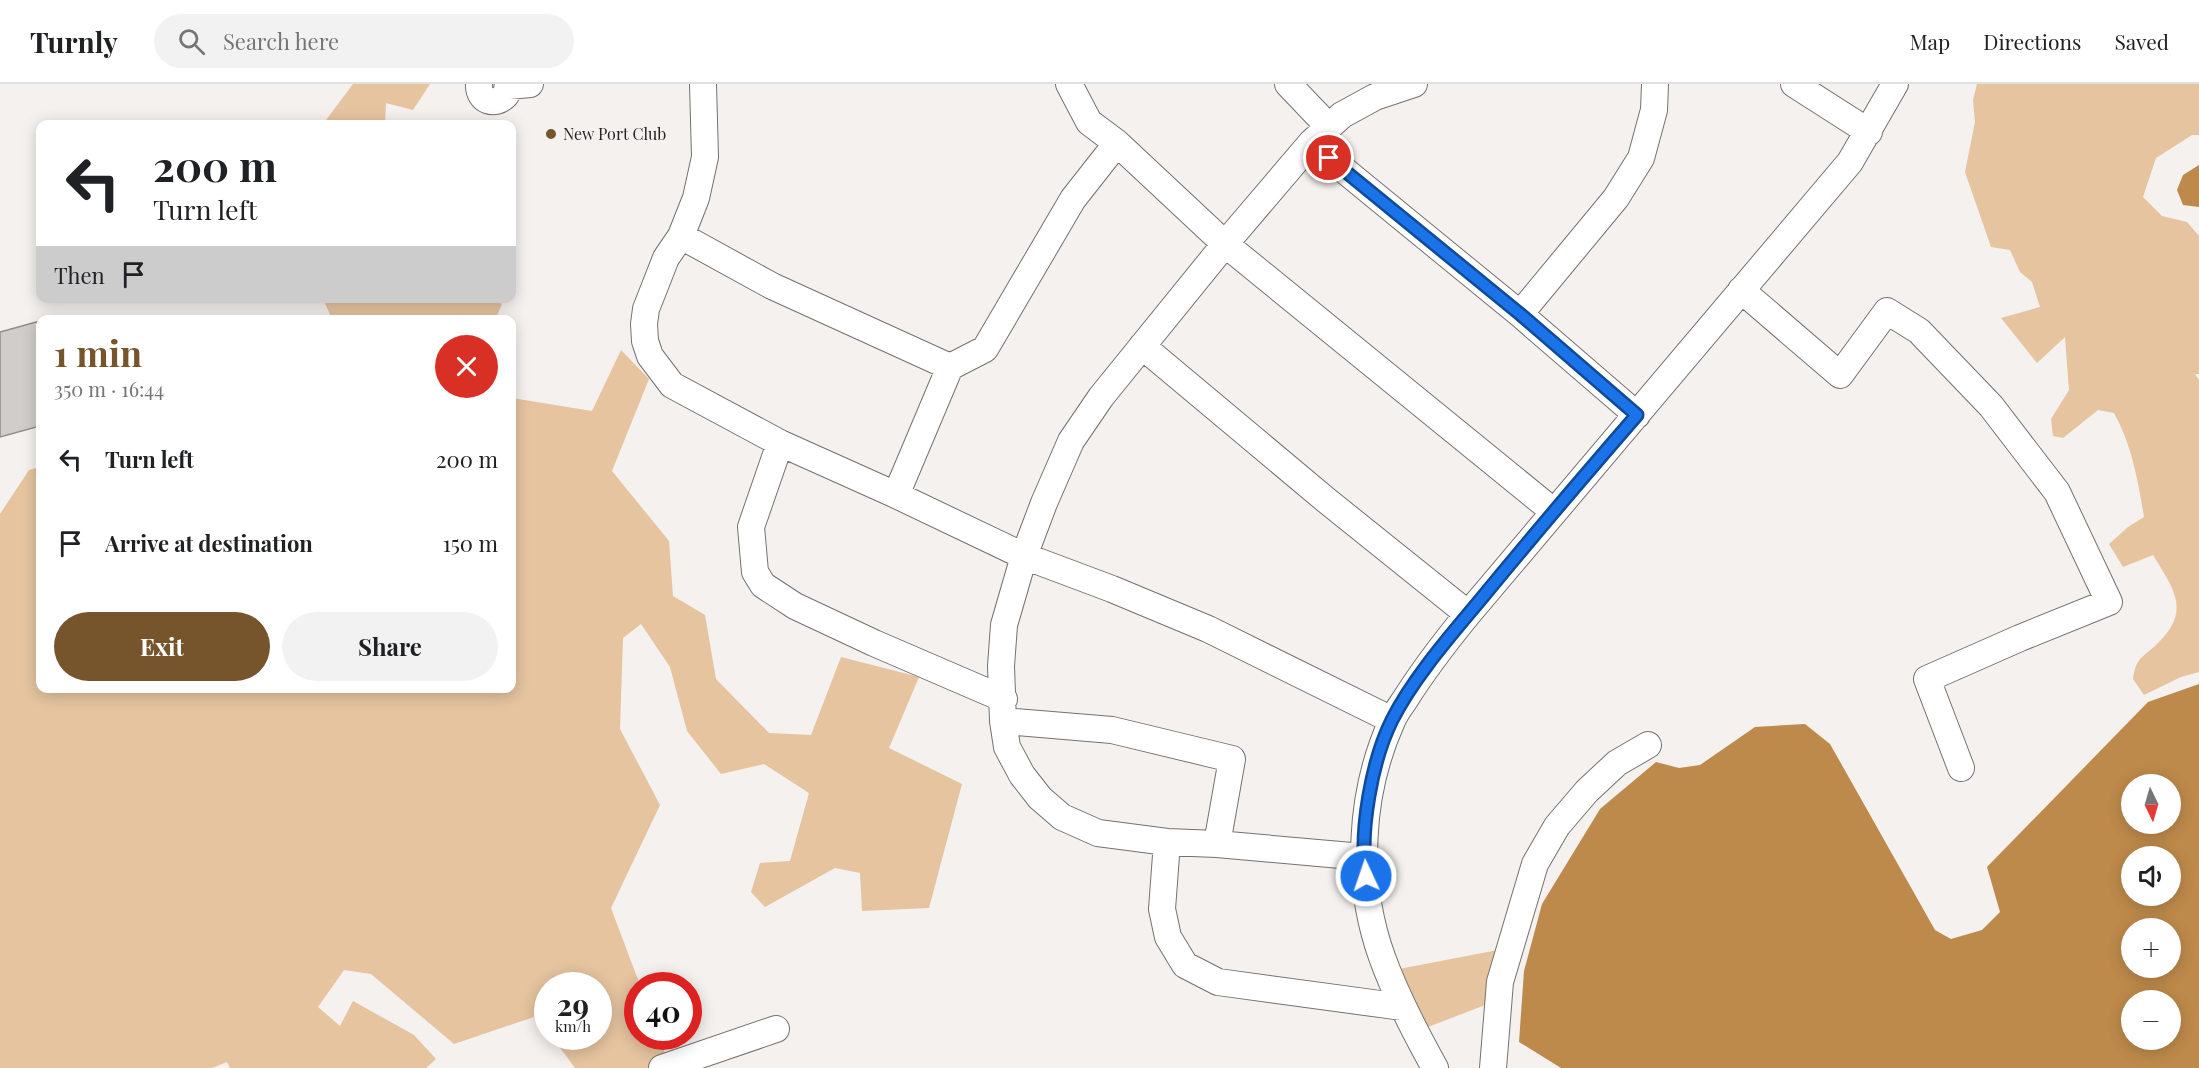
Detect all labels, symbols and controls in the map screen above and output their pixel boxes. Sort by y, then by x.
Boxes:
search box [154,14,574,68]
text: Turnly [30,23,118,60]
icon: search [175,25,208,58]
text: Search here [223,26,339,56]
text: Map [1909,27,1950,55]
text: Directions [1983,27,2081,55]
text: Saved [2114,27,2169,55]
place label: New Port Club [563,123,666,144]
marker: New Port Club [544,127,558,141]
pin [1303,132,1354,183]
text: 200 m [153,137,277,193]
icon: arrive [1312,141,1345,174]
icon: left [54,144,132,222]
text: Turn left [153,191,257,227]
icon: arrive [117,258,150,291]
text: Then [54,260,105,290]
text: 1 min [54,328,142,376]
button: close [435,335,498,398]
text: 350 m · 16:44 [54,375,164,402]
icon: left [54,443,87,476]
text: Turn left [105,444,194,474]
text: 200 m [436,444,498,474]
icon: arrive [54,527,87,560]
text: Arrive at destination [105,528,313,558]
text: 150 m [443,528,498,558]
button: Exit [54,612,270,681]
button: Share [282,612,498,681]
north arrow [2121,774,2181,834]
map controls [2121,774,2181,1050]
position arrow [1334,844,1398,908]
button: sound [2121,846,2181,906]
button: + [2121,918,2181,978]
speed limit sign: 40 [624,972,702,1050]
text: 29 [557,984,589,1024]
button: − [2121,990,2181,1050]
text: km/h [555,1016,591,1036]

